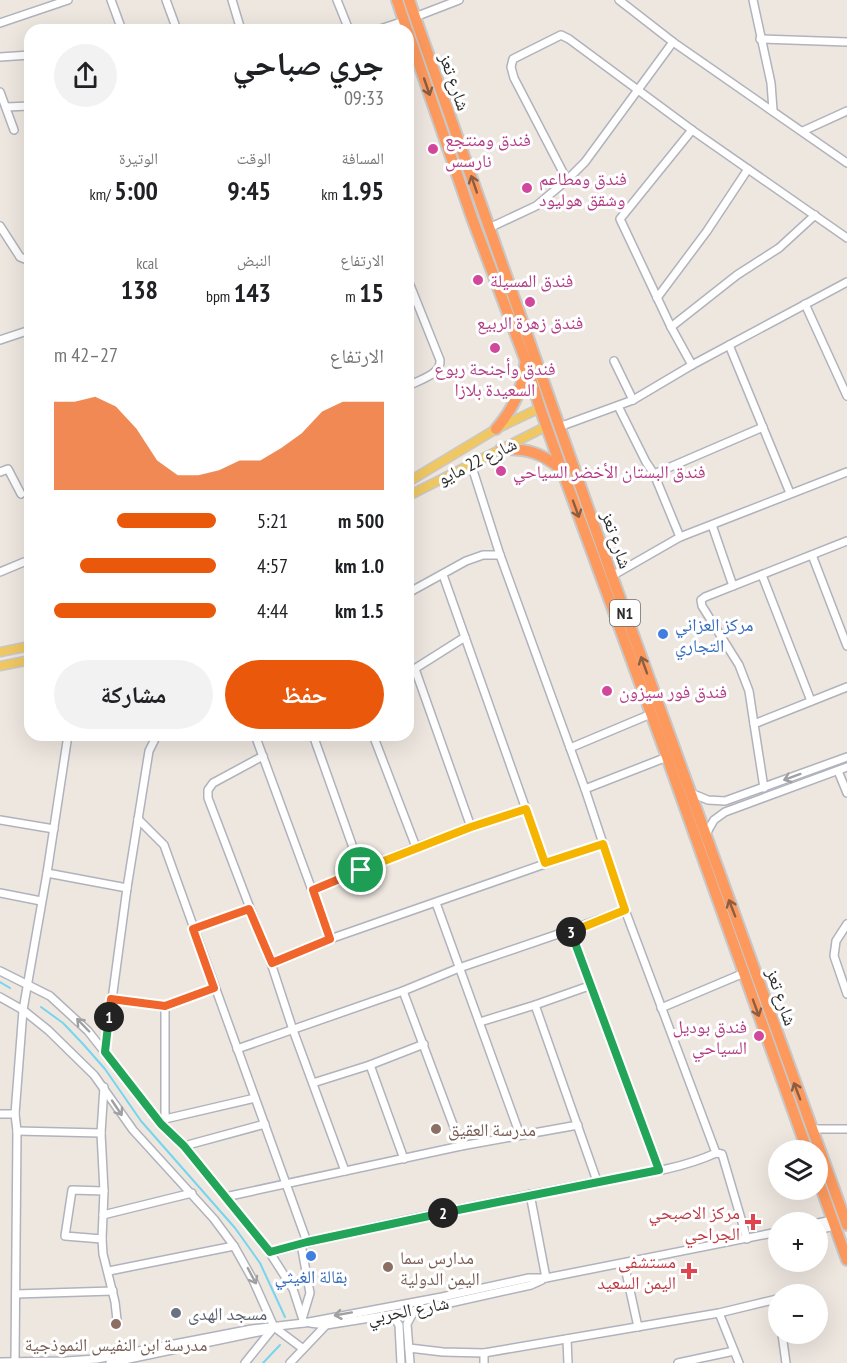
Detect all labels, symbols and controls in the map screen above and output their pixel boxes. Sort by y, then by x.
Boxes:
text: جري صباحي [232,41,384,84]
button: share [54,44,117,107]
street label: شارع تعز [434,49,475,114]
one-way arrow [422,77,433,96]
text: 09:33 [344,85,384,111]
place label: فندق ومنتجع نارسس [445,128,531,172]
marker: فندق ومنتجع نارسس [426,142,440,156]
text: الوتيرة [119,148,158,168]
text: الوقت [237,148,271,168]
text: المسافة [342,148,384,168]
place label: فندق ومطاعم وشقق هوليود [539,167,627,211]
text: 5:00 [114,174,158,207]
text: 9:45 [227,174,271,207]
text: 1.95 [341,174,384,207]
one-way arrow [467,175,478,194]
marker: فندق ومطاعم وشقق هوليود [520,181,534,195]
text: /km [89,184,114,204]
text: km [321,184,341,204]
text: النبض [237,250,271,270]
text: الارتفاع [340,250,384,270]
text: kcal [136,253,158,273]
place label: فندق المسيلة [490,269,573,292]
text: 138 [121,273,158,306]
marker: فندق المسيلة [471,273,485,287]
text: 143 [234,276,271,309]
text: 15 [359,276,384,309]
text: bpm [206,286,234,306]
text: m [345,286,359,306]
marker: فندق زهرة الربيع [523,295,537,309]
place label: فندق زهرة الربيع [477,311,583,335]
marker: فندق وأجنحة ربوع السعيدة بلازا [488,341,502,355]
text: 27–42 m [54,342,118,368]
text: الارتفاع [329,343,384,369]
place label: فندق وأجنحة ربوع السعيدة بلازا [434,357,556,401]
street label: شارع 22 مايو [434,432,520,490]
place label: فندق البستان الأخضر السياحي [513,460,706,486]
marker: فندق البستان الأخضر السياحي [494,464,508,478]
one-way arrow [571,499,582,517]
street label: شارع تعز [596,507,637,572]
text: 5:21 [257,508,288,534]
text: 500 m [338,508,384,534]
text: 4:57 [257,553,288,579]
text: 1.0 km [335,553,384,579]
text: 4:44 [257,598,288,624]
text: 1.5 km [335,598,384,624]
road number: N1 [610,600,640,626]
place label: مركز العزاني التجاري [675,613,753,660]
marker: مركز العزاني التجاري [656,627,670,641]
one-way arrow [637,656,648,675]
button: مشاركة [54,660,213,729]
button: حفظ [225,660,384,729]
place label: فندق فور سيزون [619,680,727,703]
marker: فندق فور سيزون [600,684,614,698]
one-way arrow [783,773,802,784]
pin [335,844,386,895]
icon: arrive [344,853,377,886]
one-way arrow [726,899,737,917]
pin: 3 [556,917,586,947]
text: 3 [567,922,575,942]
street label: شارع تعز [761,964,802,1029]
one-way arrow [752,998,763,1017]
pin: 1 [94,1002,124,1032]
text: 1 [105,1007,113,1027]
place label: فندق بوديل السياحي [673,1015,747,1062]
one-way arrow [75,1018,90,1033]
marker: فندق بوديل السياحي [752,1029,766,1043]
one-way arrow [791,1082,802,1101]
one-way arrow [111,1100,123,1116]
place label: مدرسة العقيق [448,1118,536,1141]
marker: مدرسة العقيق [429,1122,443,1136]
map controls [768,1140,828,1344]
button: layers [768,1140,828,1200]
pin: 2 [428,1198,458,1228]
place label: مركز الاصبحي الجراحي [649,1201,740,1248]
text: 2 [439,1203,447,1223]
button: + [768,1212,828,1272]
marker: مركز الاصبحي الجراحي [744,1213,762,1231]
place label: مدارس سما اليمن الدولية [400,1246,480,1290]
marker: بقالة الغيثي [304,1249,318,1263]
place label: مستشفى اليمن السعيد [597,1250,676,1294]
marker: مدارس سما اليمن الدولية [381,1260,395,1274]
marker: مستشفى اليمن السعيد [680,1262,698,1280]
place label: بقالة الغيثي [274,1265,348,1291]
one-way arrow [246,1267,258,1285]
button: − [768,1284,828,1344]
street label: شارع الحربي [365,1291,451,1333]
place label: مسجد الهدى [188,1302,267,1325]
marker: مسجد الهدى [169,1306,183,1320]
one-way arrow [334,1309,354,1320]
marker: مدرسة ابن النفيس النموذجية [109,1317,123,1331]
place label: مدرسة ابن النفيس النموذجية [25,1333,207,1356]

